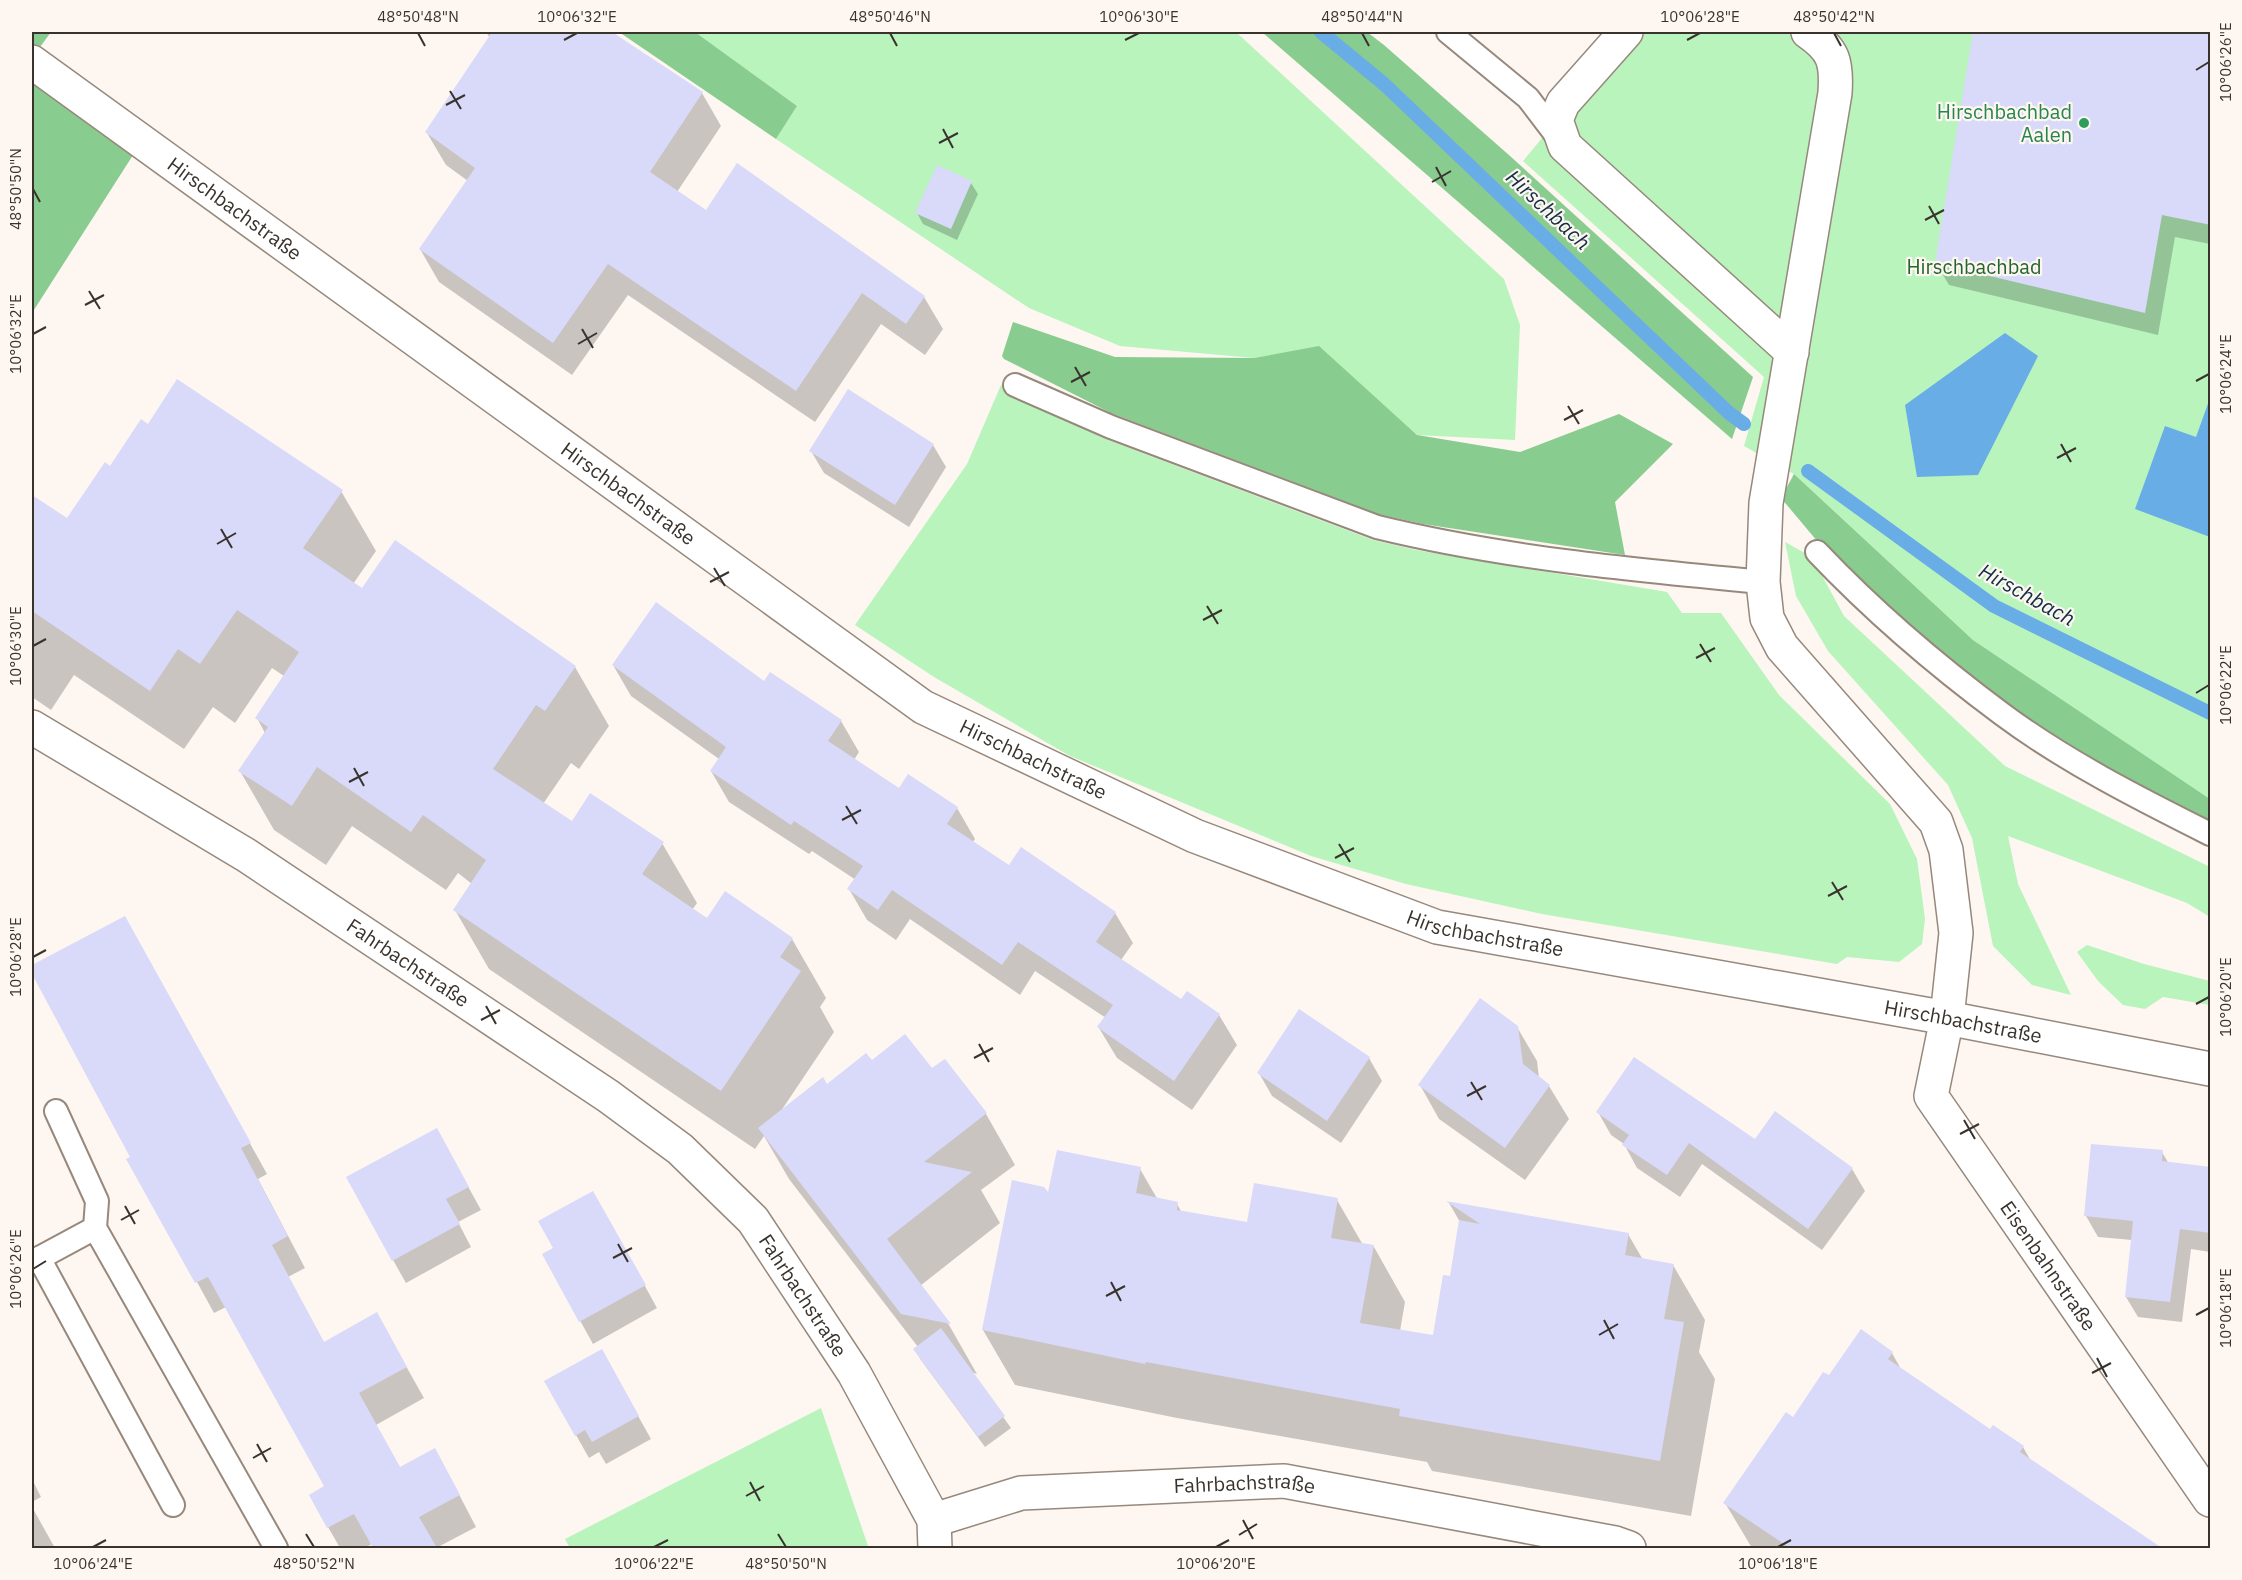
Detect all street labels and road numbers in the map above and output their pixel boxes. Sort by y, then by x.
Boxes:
street label: Hirschbachstraße [162,150,307,266]
street label: Hirschbachstraße [556,435,701,551]
street label: Hirschbachstraße [956,712,1111,805]
street label: Hirschbachstraße [1403,903,1566,962]
street label: Fahrbachstraße [342,912,475,1013]
street label: Hirschbachstraße [1882,993,2044,1049]
street label: Eisenbahnstraße [1994,1195,2103,1336]
street label: Fahrbachstraße [753,1229,854,1362]
street label: Fahrbachstraße [1173,1467,1318,1500]

